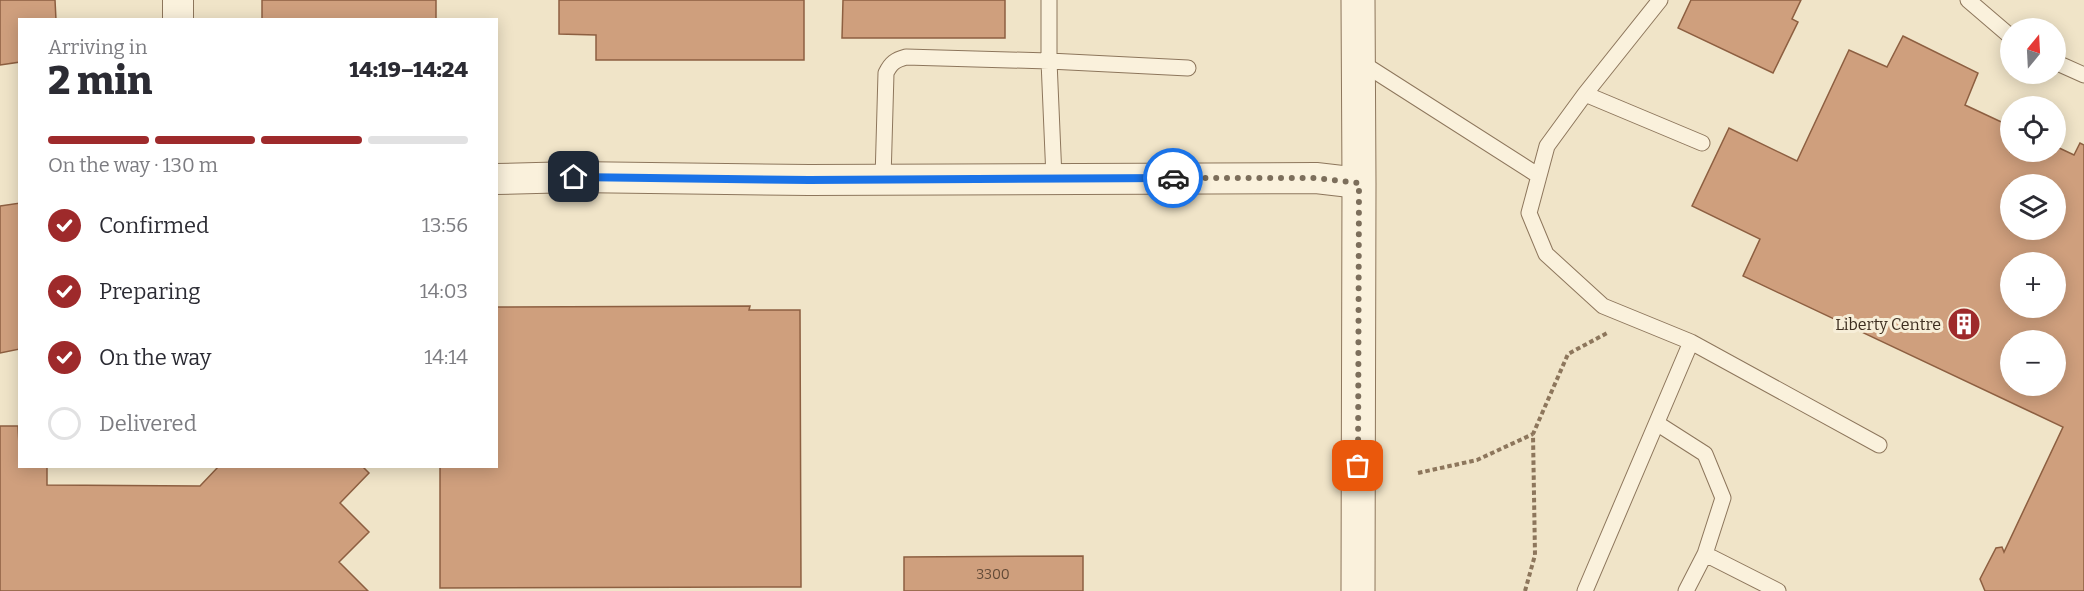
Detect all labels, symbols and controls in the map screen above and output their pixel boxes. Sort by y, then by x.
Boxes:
north arrow [2000,18,2066,84]
map controls [2000,18,2066,396]
text: Arriving in [48,35,147,59]
text: 14:19–14:24 [349,56,468,83]
text: 2 min [48,58,152,104]
button: locate [2000,96,2066,162]
courier [1143,148,1203,208]
pin [548,151,599,202]
text: On the way · 130 m [48,153,218,177]
icon: home [557,160,590,193]
icon: car [1157,162,1190,195]
button: layers [2000,174,2066,240]
icon: check [48,209,81,242]
text: Confirmed [99,212,209,239]
text: 13:56 [422,213,468,237]
button: + [2000,252,2066,318]
icon: check [48,275,81,308]
text: Preparing [99,278,201,305]
text: 14:03 [420,279,468,303]
building icon: Liberty Centre [1946,306,1982,342]
place label: Liberty Centre [1835,315,1941,334]
button: − [2000,330,2066,396]
icon: check [48,341,81,374]
text: On the way [99,344,211,371]
text: 14:14 [424,345,468,369]
text: Delivered [99,410,197,437]
pin [1332,440,1383,491]
icon: bag [1341,449,1374,482]
house number: 3300 [976,566,1010,583]

